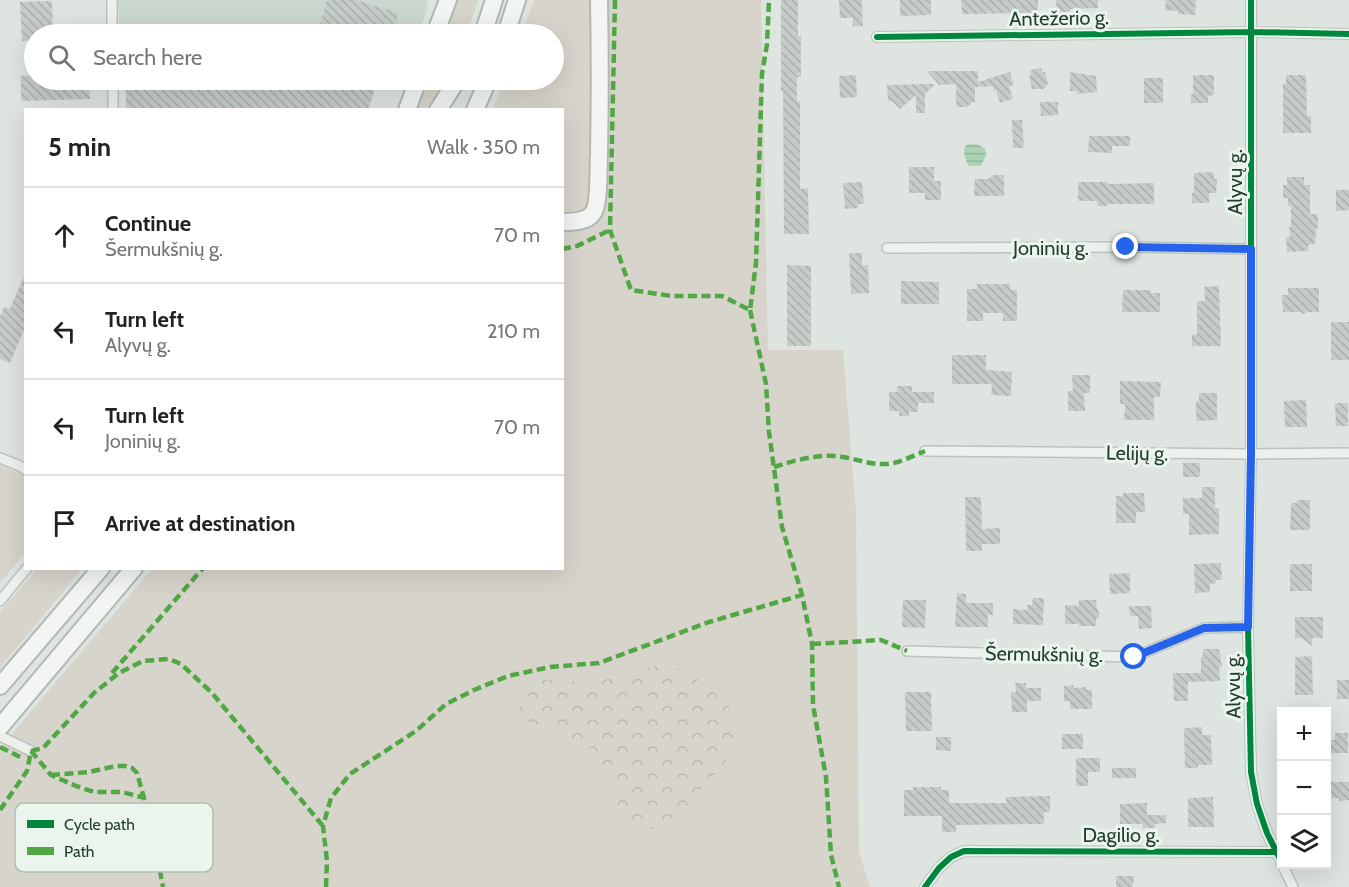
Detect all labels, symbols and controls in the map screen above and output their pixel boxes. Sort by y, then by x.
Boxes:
street label: Antežerio g. [1009,5,1109,31]
search box [24,24,564,90]
icon: search [45,41,78,74]
text: Search here [93,44,202,71]
text: 5 min [48,131,111,163]
text: Walk · 350 m [427,135,540,159]
street label: Alyvų g. [1223,149,1247,215]
text: Continue [105,210,191,237]
icon: ahead [48,219,81,252]
text: 70 m [494,223,540,247]
route end [1112,233,1138,259]
street label: Joninių g. [1012,236,1089,260]
text: Šermukšnių g. [105,237,223,261]
text: Turn left [105,306,184,333]
icon: left [48,315,81,348]
text: 210 m [487,319,540,343]
text: Alyvų g. [105,333,171,357]
text: Turn left [105,402,184,429]
icon: left [48,411,81,444]
text: 70 m [494,415,540,439]
text: Joninių g. [105,429,181,453]
street label: Lelijų g. [1106,440,1168,466]
icon: arrive [48,507,81,540]
text: Arrive at destination [105,510,295,537]
street label: Šermukšnių g. [985,641,1103,667]
route start [1120,643,1146,669]
street label: Alyvų g. [1220,653,1246,719]
map controls [1277,707,1331,869]
button: + [1277,707,1331,761]
button: − [1277,761,1331,815]
legend [15,803,213,872]
text: Cycle path [64,815,135,834]
button: layers [1277,815,1331,869]
street label: Dagilio g. [1082,823,1160,847]
text: Path [64,842,95,861]

